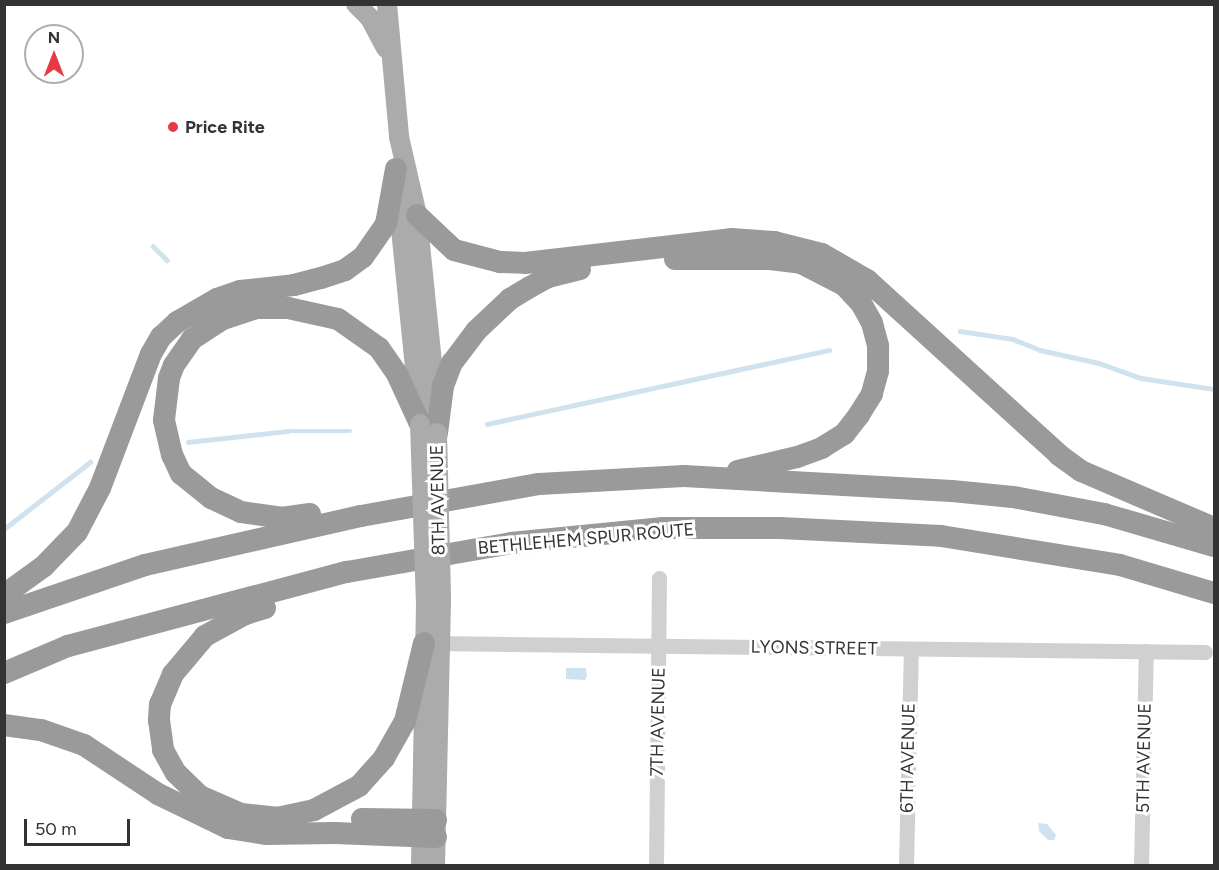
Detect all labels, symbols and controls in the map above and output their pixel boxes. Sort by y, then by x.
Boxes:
north arrow [24,24,84,84]
text: N [48,28,60,47]
place label: Price Rite [185,116,265,138]
marker: Price Rite [166,120,180,134]
street label: 8TH AVENUE [426,444,450,556]
street label: BETHLEHEM SPUR ROUTE [477,519,695,559]
street label: LYONS STREET [750,636,878,660]
street label: 7TH AVENUE [646,667,670,777]
street label: 6TH AVENUE [896,703,920,813]
street label: 5TH AVENUE [1132,703,1156,813]
scale bar [27,807,134,845]
text: 50 m [35,818,77,840]

